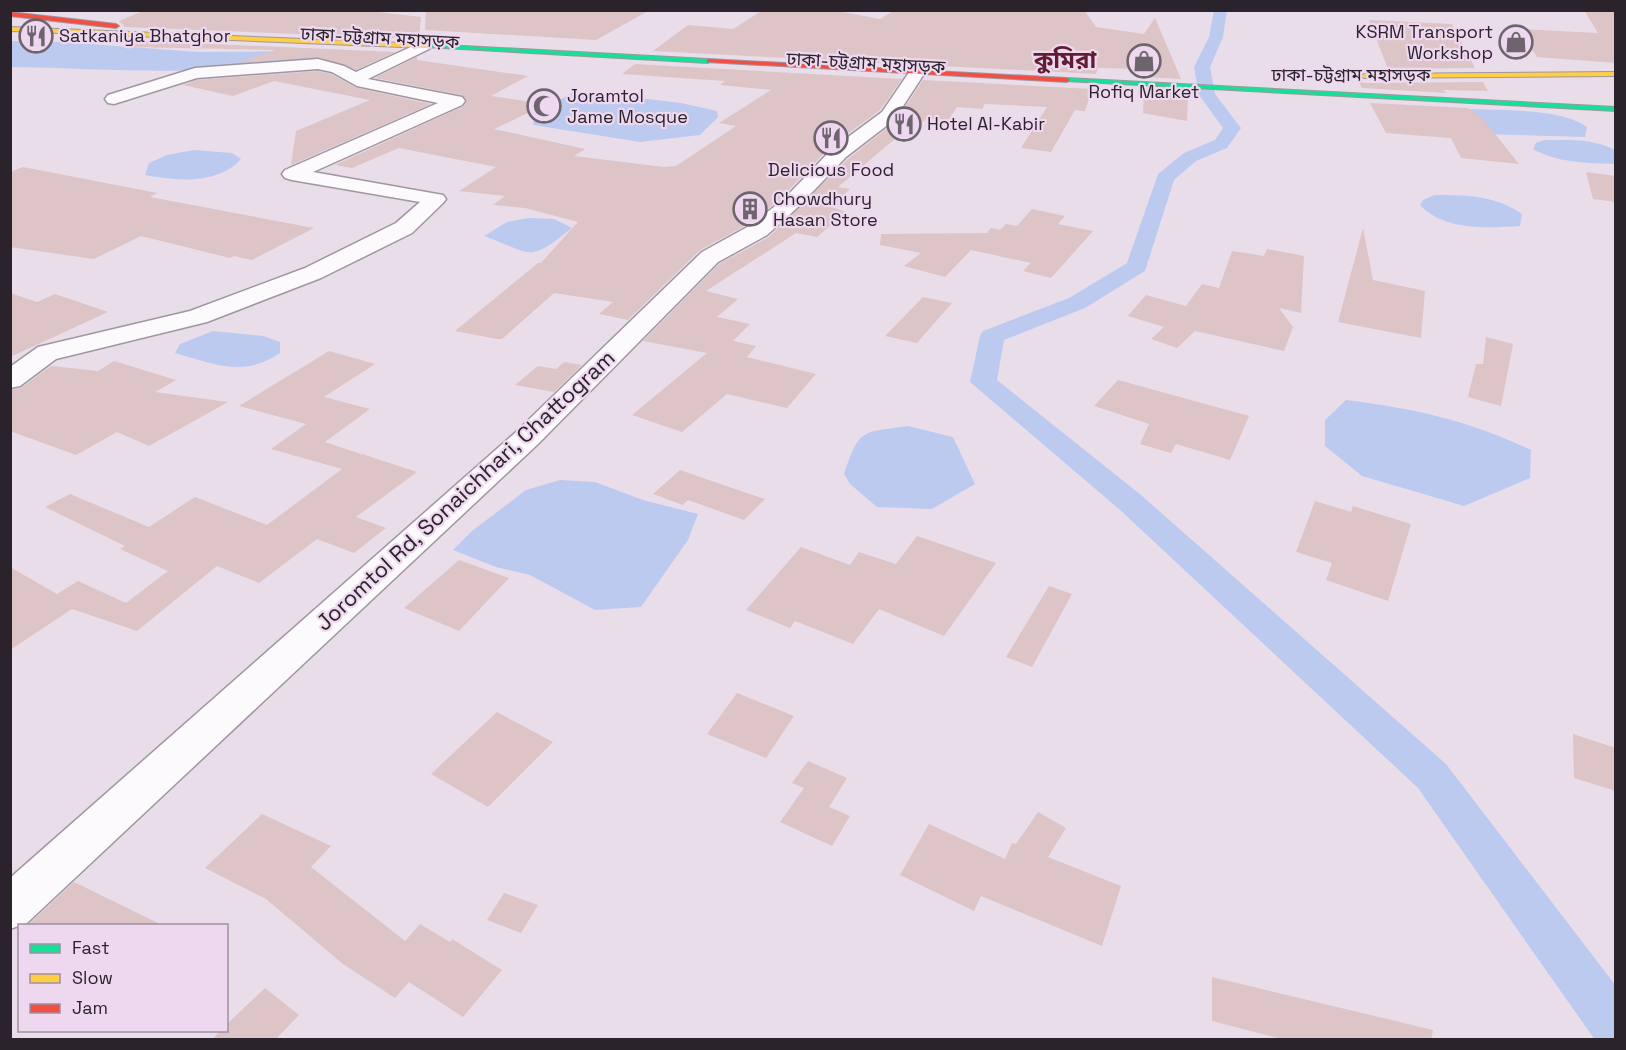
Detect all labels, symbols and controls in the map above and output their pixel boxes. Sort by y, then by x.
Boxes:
restaurant icon: Satkaniya Bhatghor [18,18,54,54]
place label: KSRM Transport Workshop [1356,20,1493,64]
street label: ঢাকা-চট্টগ্রাম মহাসড়ক [299,22,460,53]
place label: Satkaniya Bhatghor [59,24,231,47]
shop icon: KSRM Transport Workshop [1498,24,1534,60]
shop icon: Rofiq Market [1126,43,1162,79]
district label: কুমিরা [1033,44,1097,75]
street label: ঢাকা-চট্টগ্রাম মহাসড়ক [785,47,946,78]
street label: ঢাকা-চট্টগ্রাম মহাসড়ক [1271,63,1431,86]
place label: Rofiq Market [1089,80,1199,103]
place label: Joramtol Jame Mosque [567,84,688,128]
mosque icon: Joramtol Jame Mosque [526,88,562,124]
restaurant icon: Hotel Al-Kabir [886,106,922,142]
place label: Hotel Al-Kabir [927,112,1045,135]
restaurant icon: Delicious Food [813,120,849,156]
place label: Delicious Food [768,158,894,181]
place label: Chowdhury Hasan Store [773,187,878,231]
building icon: Chowdhury Hasan Store [732,191,768,227]
street label: Joromtol Rd, Sonaichhari, Chattogram [309,344,621,636]
legend [18,924,228,1032]
text: Fast [72,936,109,959]
text: Slow [72,966,113,989]
text: Jam [72,996,108,1019]

